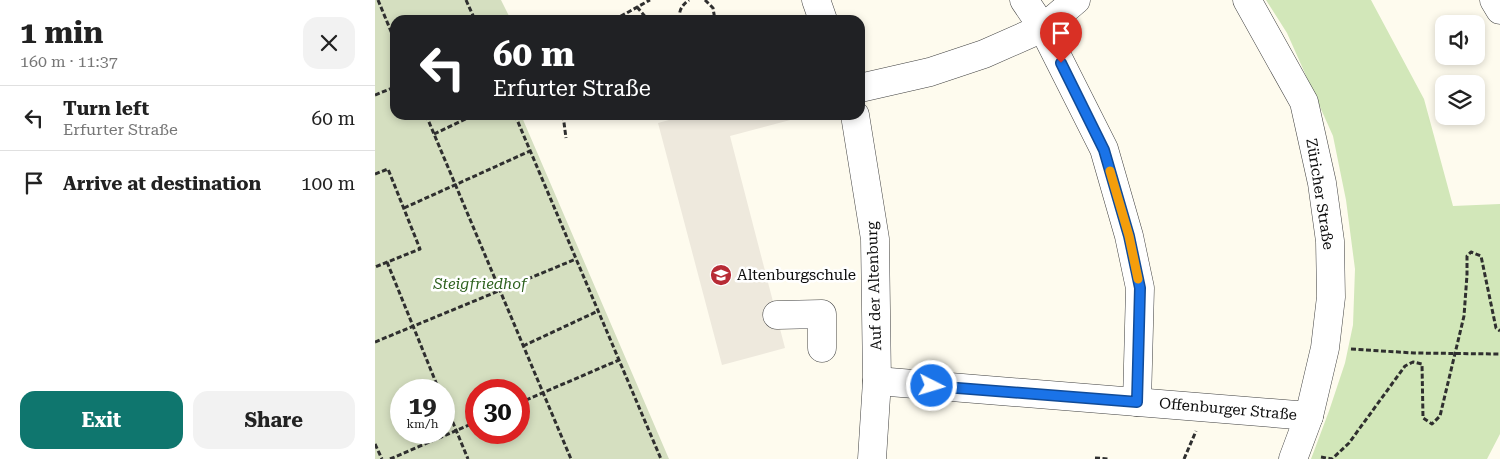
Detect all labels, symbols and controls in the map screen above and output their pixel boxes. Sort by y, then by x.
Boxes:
pin [1040,12,1082,63]
text: 1 min [20,15,103,50]
map controls [1435,15,1485,125]
button: sound [1435,15,1485,65]
button: close [303,17,355,69]
icon: arrive [1047,19,1075,47]
text: 60 m [493,34,575,75]
icon: left [410,35,475,100]
text: 160 m · 11:37 [20,52,118,71]
button: layers [1435,75,1485,125]
text: Erfurter Straße [493,76,651,101]
text: Turn left [63,97,149,120]
icon: left [20,104,48,132]
text: 60 m [312,107,355,130]
text: Erfurter Straße [63,120,178,139]
street label: Züricher Straße [1302,137,1338,251]
icon: arrive [20,169,48,197]
text: Arrive at destination [63,172,261,195]
text: 100 m [301,172,355,195]
street label: Auf der Altenburg [863,221,885,351]
school or university icon: Altenburgschule [709,263,733,287]
place label: Altenburgschule [737,266,856,284]
park label: Steigfriedhof [432,275,528,293]
position arrow [905,359,957,411]
speed limit sign: 30 [465,379,530,444]
button: Exit [20,391,183,449]
button: Share [193,391,355,449]
text: 19 [408,391,437,420]
street label: Offenburger Straße [1158,394,1298,424]
text: km/h [406,417,439,431]

